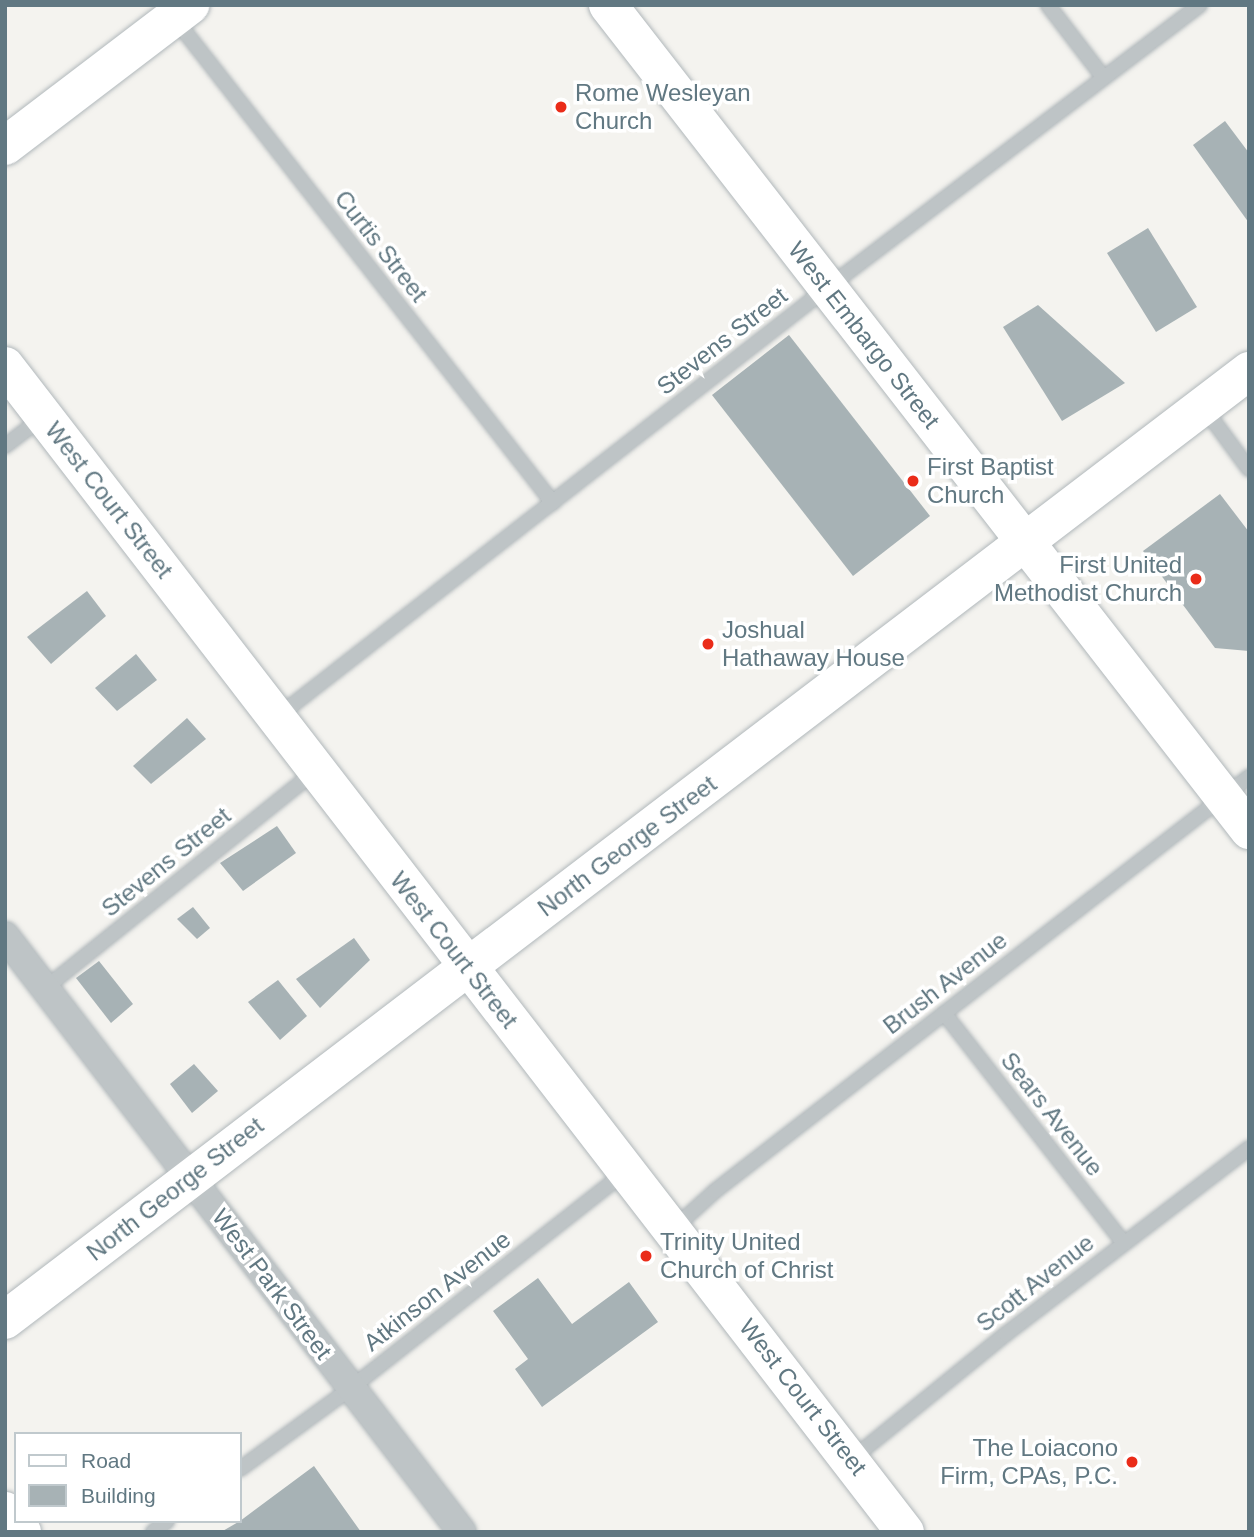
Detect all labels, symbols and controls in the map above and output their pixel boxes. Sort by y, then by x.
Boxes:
place label: Rome Wesleyan Church [575,79,751,135]
marker: Rome Wesleyan Church [553,99,569,115]
street label: Curtis Street [329,185,433,307]
street label: West Embargo Street [782,236,946,434]
street label: Stevens Street [651,281,793,401]
street label: West Court Street [39,416,179,584]
place label: First Baptist Church [927,453,1054,509]
marker: First Baptist Church [905,473,921,489]
place label: First United Methodist Church [994,551,1182,607]
marker: First United Methodist Church [1188,571,1204,587]
place label: Joshual Hathaway House [722,616,905,672]
marker: Joshual Hathaway House [700,636,716,652]
street label: North George Street [532,769,722,923]
street label: Stevens Street [96,801,236,923]
street label: West Court Street [384,866,524,1034]
street label: Brush Avenue [877,925,1013,1041]
street label: Sears Avenue [994,1046,1110,1182]
street label: North George Street [81,1111,269,1267]
street label: West Park Street [206,1203,338,1365]
street label: Atkinson Avenue [357,1224,517,1358]
place label: Trinity United Church of Christ [660,1228,833,1284]
street label: Scott Avenue [970,1228,1100,1338]
marker: Trinity United Church of Christ [638,1248,654,1264]
street label: West Court Street [733,1313,873,1481]
legend [14,1432,242,1523]
place label: The Loiacono Firm, CPAs, P.C. [940,1434,1118,1490]
text: Road [81,1449,131,1472]
marker: The Loiacono Firm, CPAs, P.C. [1124,1454,1140,1470]
text: Building [81,1484,156,1507]

